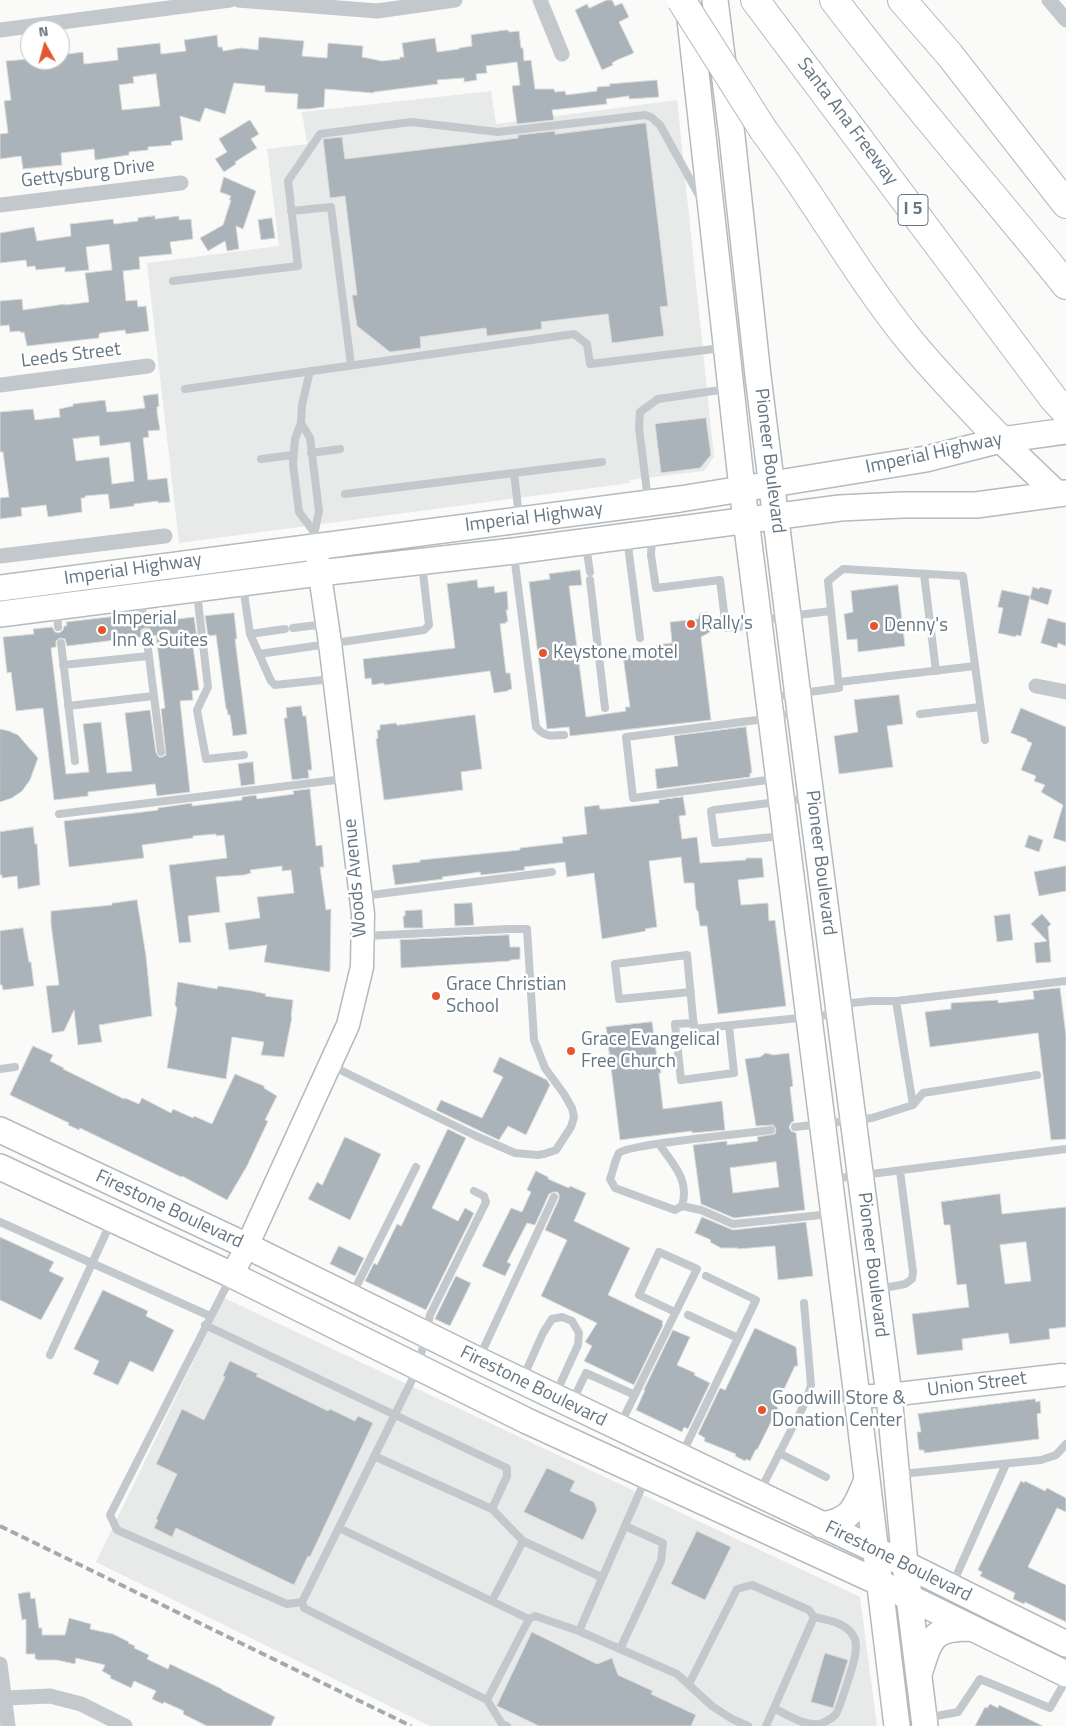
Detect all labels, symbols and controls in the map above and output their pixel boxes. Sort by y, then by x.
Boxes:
north arrow [20,20,70,70]
text: N [37,20,49,42]
street label: Santa Ana Freeway [792,54,902,190]
street label: Gettysburg Drive [20,154,156,194]
road number: I 5 [898,194,928,226]
street label: Leeds Street [20,339,122,373]
street label: Pioneer Boulevard [749,387,789,535]
street label: Imperial Highway [864,428,1004,480]
street label: Imperial Highway [464,498,604,538]
street label: Imperial Highway [63,549,203,591]
place label: Imperial Inn & Suites [112,608,208,652]
place label: Rally's [701,613,753,635]
place label: Denny's [884,615,948,637]
marker: Rally's [685,618,697,630]
marker: Denny's [868,620,880,632]
marker: Imperial Inn & Suites [96,624,108,636]
place label: Keystone motel [553,642,678,664]
marker: Keystone motel [537,647,549,659]
street label: Pioneer Boulevard [800,789,840,937]
street label: Woods Avenue [339,818,373,938]
place label: Grace Christian School [446,974,566,1018]
marker: Grace Christian School [430,990,442,1002]
place label: Grace Evangelical Free Church [581,1029,720,1073]
marker: Grace Evangelical Free Church [565,1045,577,1057]
street label: Firestone Boulevard [92,1166,246,1254]
street label: Pioneer Boulevard [852,1191,892,1339]
street label: Firestone Boulevard [456,1342,610,1432]
street label: Union Street [926,1368,1028,1402]
place label: Goodwill Store & Donation Center [772,1388,905,1432]
marker: Goodwill Store & Donation Center [756,1404,768,1416]
street label: Firestone Boulevard [821,1517,975,1607]

